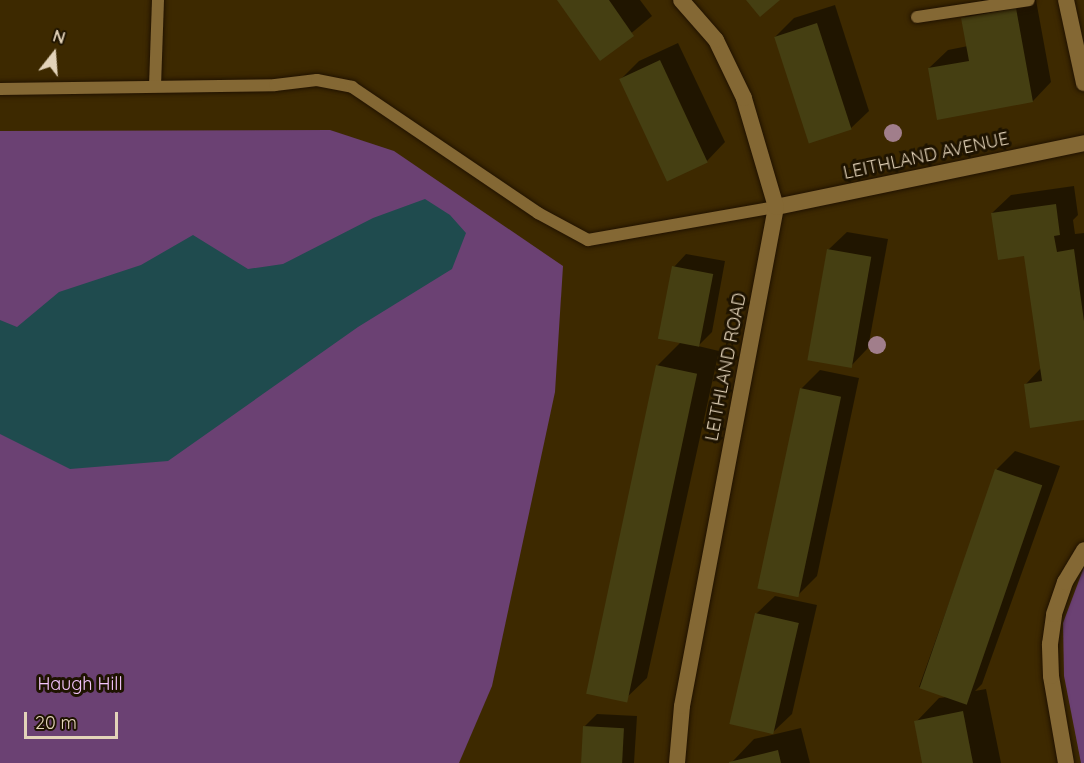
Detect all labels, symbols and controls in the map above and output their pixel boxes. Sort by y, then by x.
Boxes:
north arrow [24,24,84,84]
text: N [51,26,68,48]
street label: LEITHLAND AVENUE [841,128,1011,184]
street label: LEITHLAND ROAD [701,291,751,443]
park label: Haugh Hill [37,673,123,695]
scale bar [27,700,122,738]
text: 20 m [35,711,77,734]

